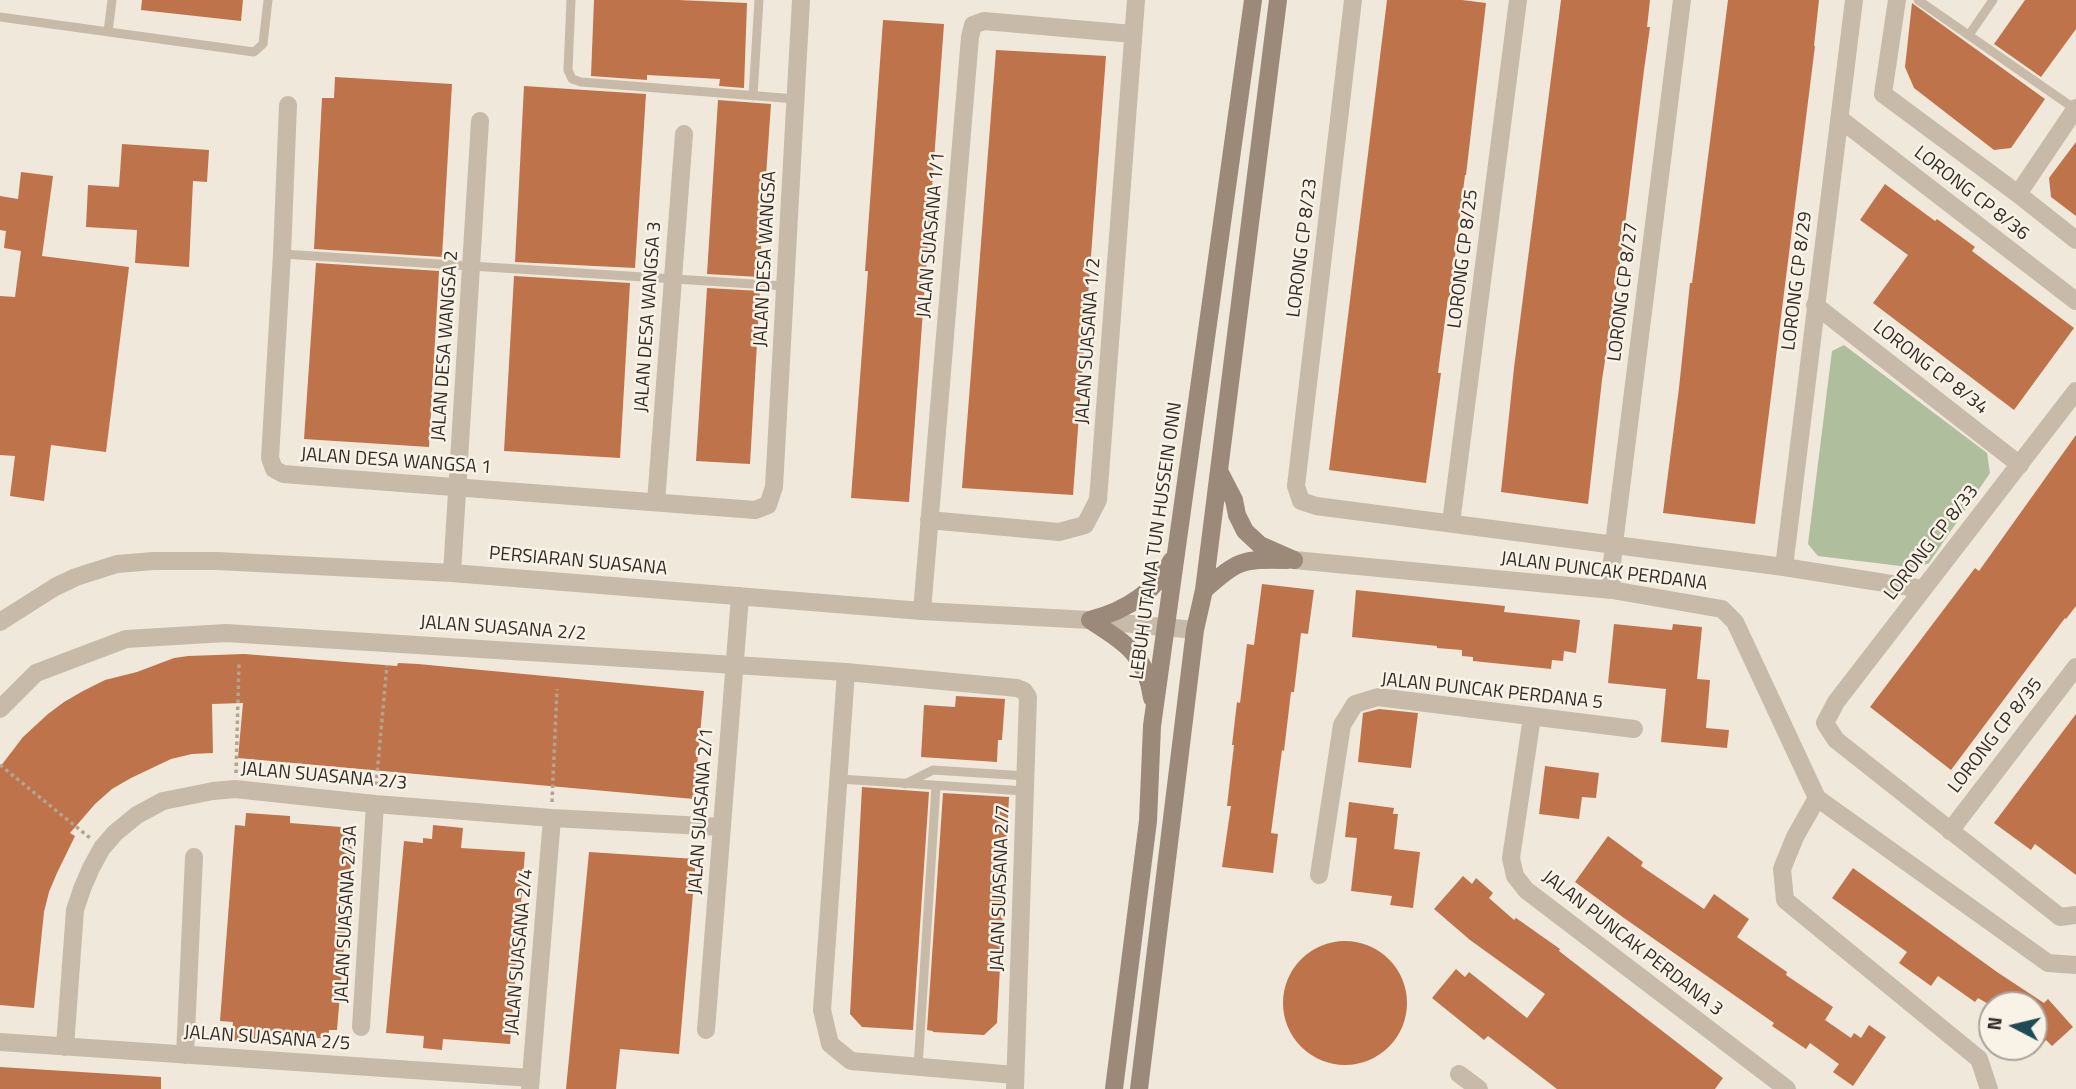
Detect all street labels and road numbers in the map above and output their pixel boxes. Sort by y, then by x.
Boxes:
street label: LORONG CP 8/36 [1909,142,2033,246]
street label: JALAN SUASANA 1/1 [913,151,951,319]
street label: JALAN DESA WANGSA [750,170,782,348]
street label: LORONG CP 8/23 [1283,177,1323,319]
street label: LORONG CP 8/25 [1444,188,1484,330]
street label: LORONG CP 8/29 [1778,210,1818,352]
street label: JALAN DESA WANGSA 3 [631,221,667,413]
street label: LORONG CP 8/27 [1604,221,1644,363]
street label: JALAN DESA WANGSA 2 [428,250,464,442]
street label: JALAN SUASANA 1/2 [1072,257,1106,425]
street label: LORONG CP 8/34 [1868,316,1992,420]
street label: LEBUH UTAMA TUN HUSSEIN ONN [1126,401,1188,681]
street label: JALAN DESA WANGSA 1 [300,444,492,480]
street label: LORONG CP 8/33 [1880,481,1984,605]
street label: PERSIARAN SUASANA [488,543,668,581]
street label: JALAN PUNCAK PERDANA [1499,548,1709,596]
street label: JALAN SUASANA 2/2 [419,612,587,646]
street label: JALAN PUNCAK PERDANA 5 [1380,669,1604,715]
street label: LORONG CP 8/35 [1944,674,2048,798]
street label: JALAN SUASANA 2/1 [685,727,719,895]
street label: JALAN SUASANA 2/3 [240,758,408,796]
street label: JALAN SUASANA 2/7 [987,804,1015,972]
street label: JALAN SUASANA 2/3A [331,824,363,1004]
street label: JALAN PUNCAK PERDANA 3 [1537,866,1727,1022]
street label: JALAN SUASANA 2/4 [501,868,539,1036]
street label: JALAN SUASANA 2/5 [183,1022,351,1056]

